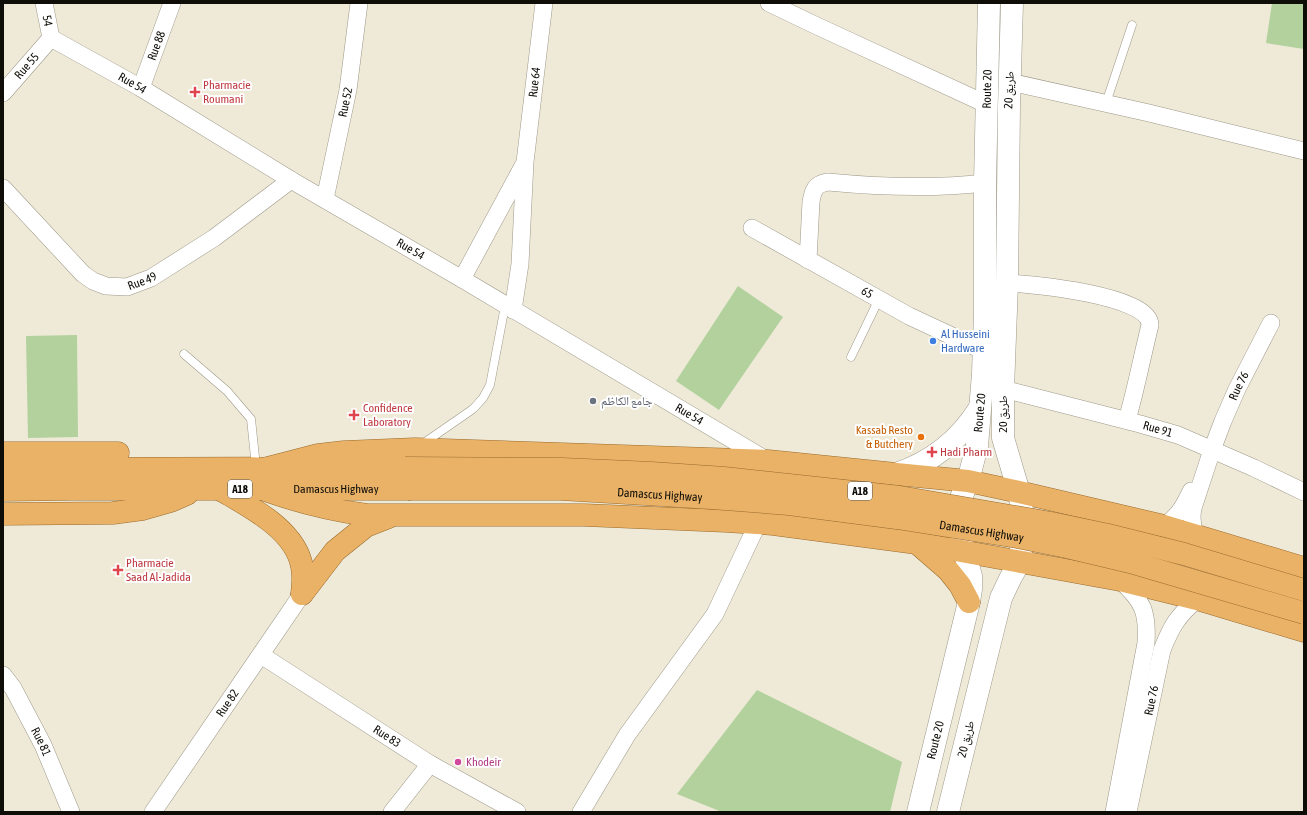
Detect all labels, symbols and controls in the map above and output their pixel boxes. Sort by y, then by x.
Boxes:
street label: 54 [40,14,56,28]
street label: Rue 88 [145,29,168,62]
street label: Rue 55 [11,50,42,82]
street label: Rue 64 [526,66,543,98]
street label: Route 20 [980,69,995,109]
street label: Rue 54 [116,70,149,97]
street label: طريق 20 [1001,71,1017,109]
place label: Pharmacie Roumani [203,78,251,106]
street label: Rue 52 [335,86,355,118]
marker: Pharmacie Roumani [190,87,200,97]
street label: Rue 54 [394,236,427,263]
street label: Rue 49 [126,269,160,293]
street label: 65 [859,284,875,301]
place label: Al Husseini Hardware [941,327,990,355]
marker: Al Husseini Hardware [928,336,938,346]
street label: Rue 76 [1226,369,1252,402]
street label: Route 20 [971,392,988,433]
place label: جامع الكاظم [601,394,653,409]
street label: طريق 20 [996,395,1010,433]
marker: جامع الكاظم [588,396,598,406]
street label: Rue 54 [673,400,706,428]
place label: Confidence Laboratory [363,401,413,429]
marker: Confidence Laboratory [348,409,360,421]
street label: Rue 91 [1141,418,1175,440]
place label: Kassab Resto & Butchery [856,423,913,451]
marker: Kassab Resto & Butchery [916,432,926,442]
place label: Hadi Pharm [940,445,992,459]
marker: Hadi Pharm [927,447,937,457]
road number: A18 [228,480,252,498]
street label: Damascus Highway [293,482,379,496]
road number: A18 [848,482,872,500]
street label: Damascus Highway [617,485,703,504]
street label: Damascus Highway [938,518,1025,545]
place label: Pharmacie Saad Al-Jadida [126,556,191,584]
marker: Pharmacie Saad Al-Jadida [113,565,123,575]
street label: Rue 76 [1141,684,1161,717]
street label: Rue 82 [213,687,242,719]
street label: Route 20 [924,719,947,761]
street label: طريق 20 [955,719,978,759]
street label: Rue 83 [371,722,404,750]
street label: Rue 81 [28,725,54,758]
place label: Khodeir [466,755,501,769]
marker: Khodeir [453,757,463,767]

